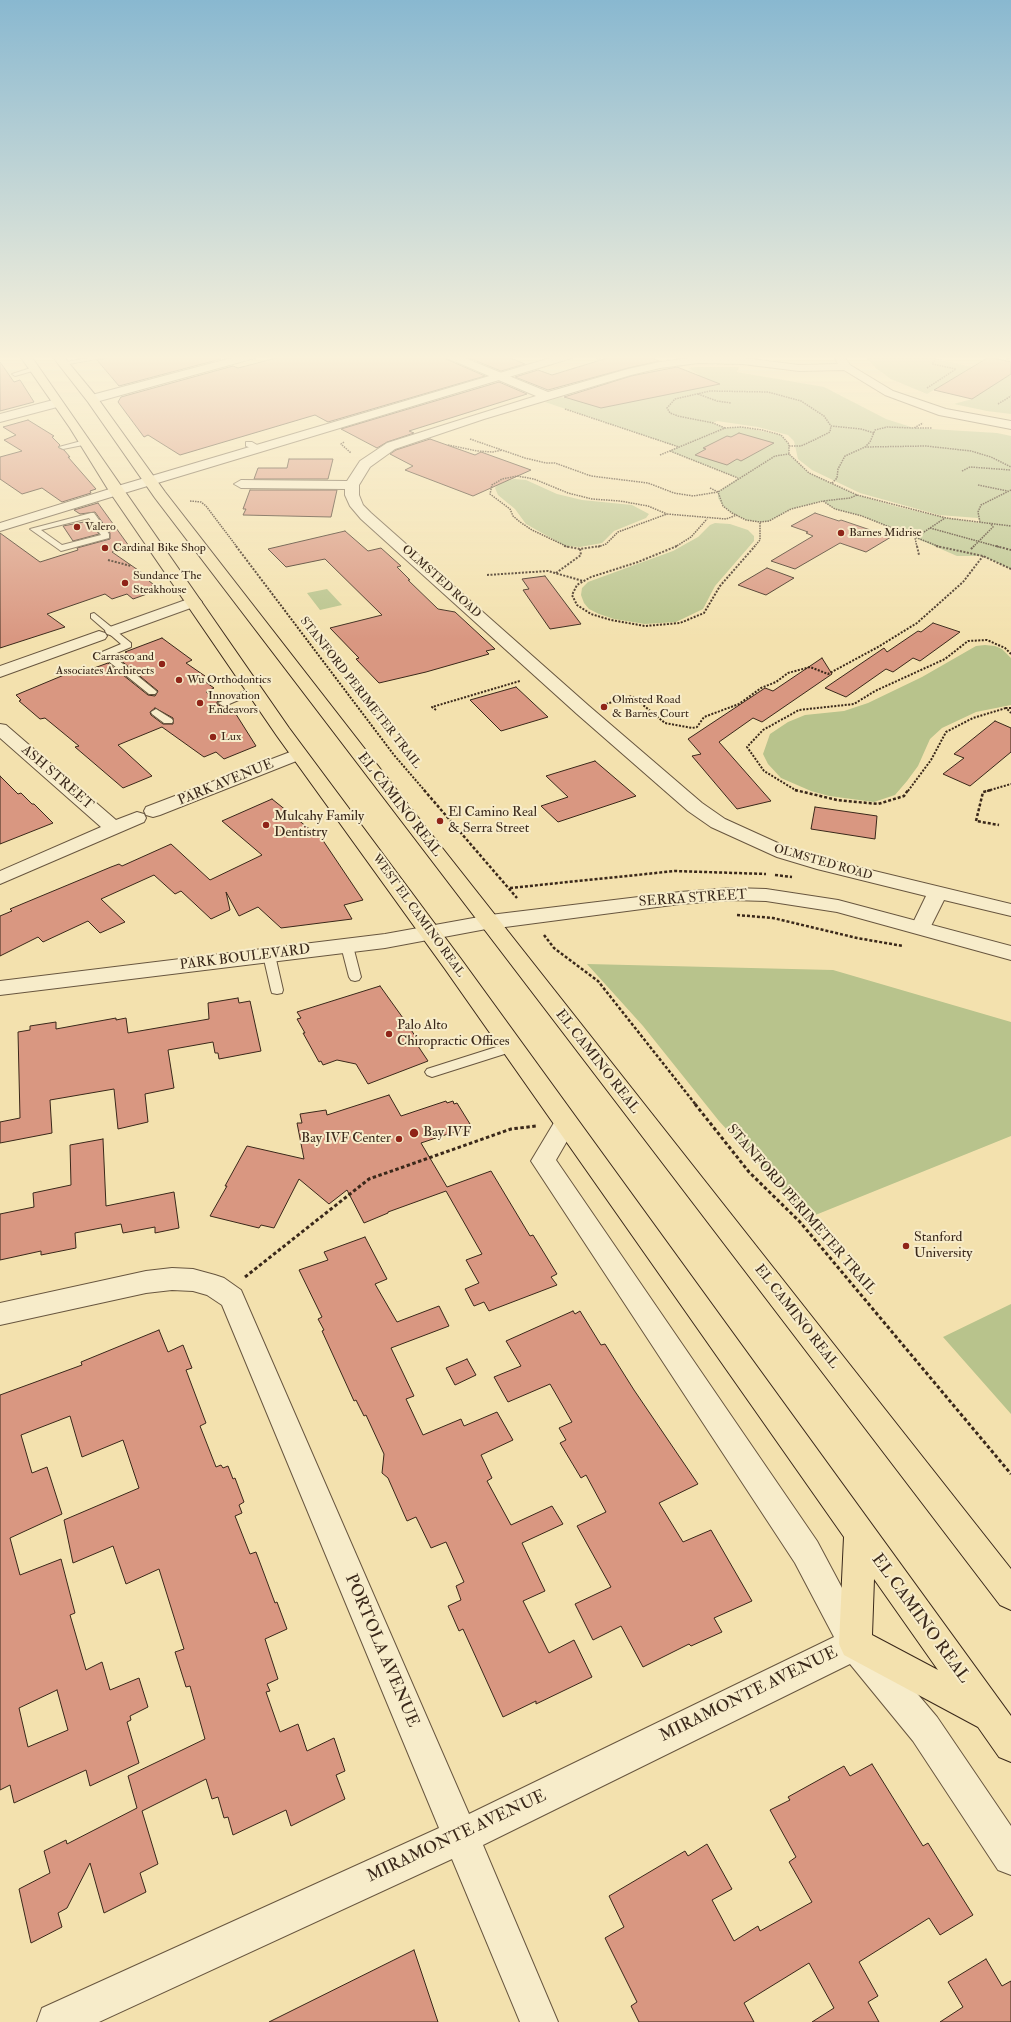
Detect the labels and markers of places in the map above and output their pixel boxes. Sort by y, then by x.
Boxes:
place label: Valero [85,520,116,534]
marker: Valero [72,522,82,532]
place label: Barnes Midrise [849,526,922,540]
marker: Barnes Midrise [836,528,846,538]
place label: Cardinal Bike Shop [113,541,206,555]
marker: Cardinal Bike Shop [100,543,110,553]
place label: Sundance The Steakhouse [133,569,202,597]
marker: Sundance The Steakhouse [120,578,130,588]
place label: Carrasco and Associates Architects [56,650,154,678]
marker: Carrasco and Associates Architects [157,659,167,669]
place label: Wu Orthodontics [187,673,271,687]
marker: Wu Orthodontics [174,675,184,685]
place label: Innovation Endeavors [208,689,260,717]
place label: Olmsted Road & Barnes Court [612,693,689,721]
marker: Innovation Endeavors [195,698,205,708]
marker: Olmsted Road & Barnes Court [599,702,609,712]
place label: Lux [221,730,241,744]
marker: Lux [208,732,218,742]
place label: El Camino Real & Serra Street [448,805,537,838]
place label: Mulcahy Family Dentistry [274,809,364,842]
marker: El Camino Real & Serra Street [435,816,445,826]
marker: Mulcahy Family Dentistry [261,820,271,830]
place label: Palo Alto Chiropractic Offices [397,1018,510,1050]
marker: Palo Alto Chiropractic Offices [384,1029,394,1039]
place label: Bay IVF [423,1125,471,1141]
marker: Bay IVF [408,1127,420,1139]
place label: Bay IVF Center [301,1131,391,1147]
marker: Bay IVF Center [394,1134,404,1144]
place label: Stanford University [914,1230,972,1262]
marker: Stanford University [901,1241,911,1251]

